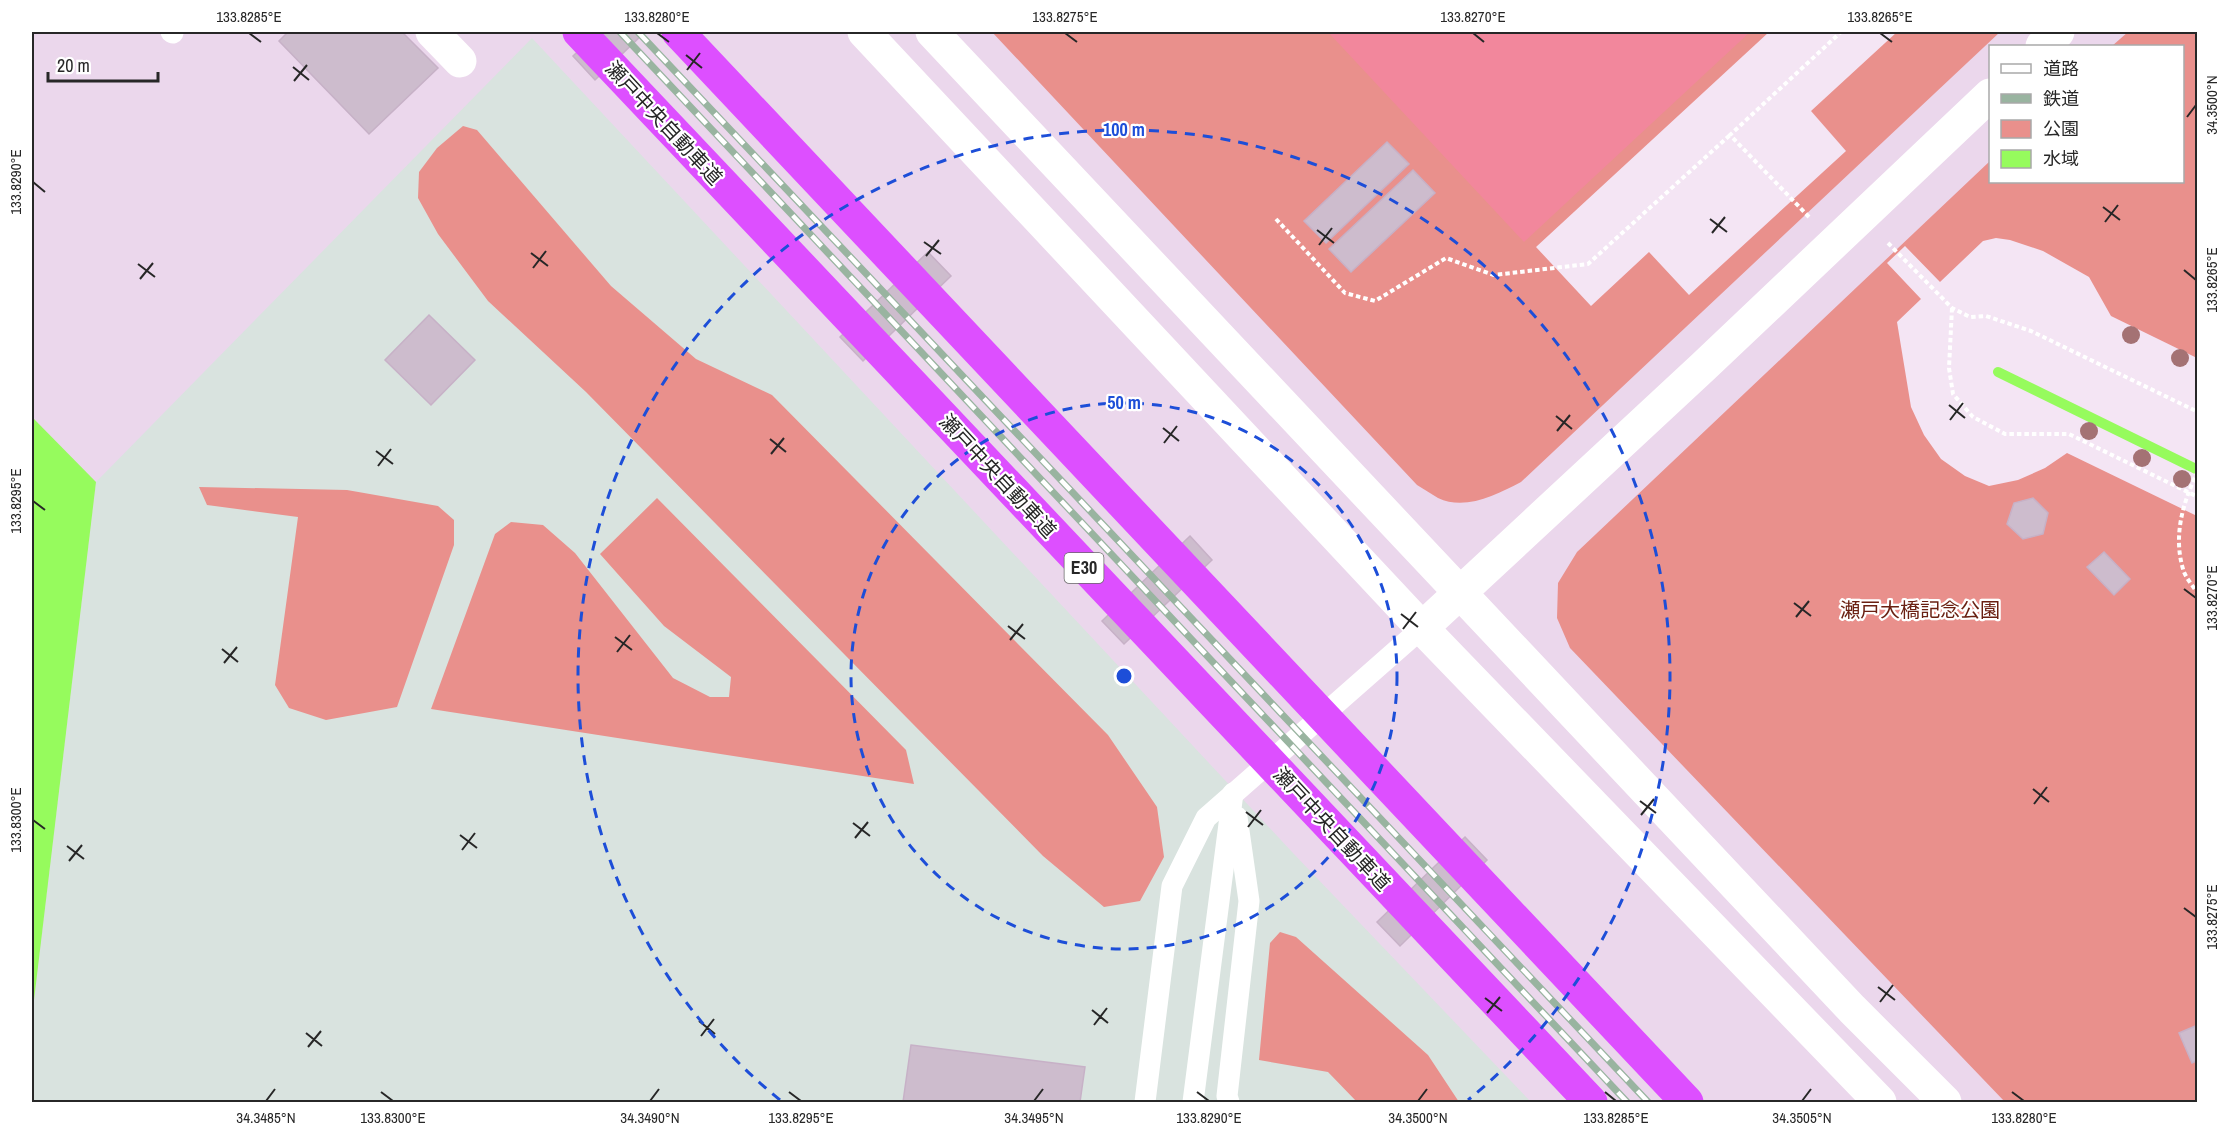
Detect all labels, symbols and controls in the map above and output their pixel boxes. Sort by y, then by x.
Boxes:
text: 133.8285°E [216,6,282,27]
text: 133.8280°E [624,6,690,27]
text: 133.8275°E [1032,6,1098,27]
text: 133.8270°E [1440,6,1506,27]
text: 133.8265°E [1847,6,1913,27]
scale bar [48,45,158,83]
legend [1989,45,2184,183]
text: 20 m [57,53,90,78]
street label: 瀬戸中央自動車道 [600,55,729,190]
text: 道路 [2043,56,2079,81]
text: 34.3500°N [2201,75,2222,135]
text: 鉄道 [2043,86,2079,111]
text: 公園 [2043,116,2079,141]
text: 100 m [1103,117,1145,142]
text: 水域 [2043,146,2079,171]
text: 133.8290°E [5,149,26,215]
text: 133.8265°E [2201,247,2222,313]
text: 50 m [1107,390,1141,415]
street label: 瀬戸中央自動車道 [934,408,1063,543]
text: 133.8295°E [5,468,26,534]
road number: E30 [1064,553,1104,583]
text: 133.8270°E [2201,565,2222,631]
park label: 瀬戸大橋記念公園 [1840,596,2000,623]
centre of rings [1114,666,1134,686]
street label: 瀬戸中央自動車道 [1268,761,1397,896]
text: 133.8300°E [5,787,26,853]
text: 133.8275°E [2201,884,2222,950]
text: 34.3485°N [236,1107,296,1128]
text: 133.8300°E [360,1107,426,1128]
text: 34.3490°N [620,1107,680,1128]
text: 133.8295°E [768,1107,834,1128]
text: 34.3495°N [1004,1107,1064,1128]
text: 133.8290°E [1176,1107,1242,1128]
text: 34.3500°N [1388,1107,1448,1128]
text: 133.8285°E [1583,1107,1649,1128]
text: 34.3505°N [1772,1107,1832,1128]
text: 133.8280°E [1991,1107,2057,1128]

